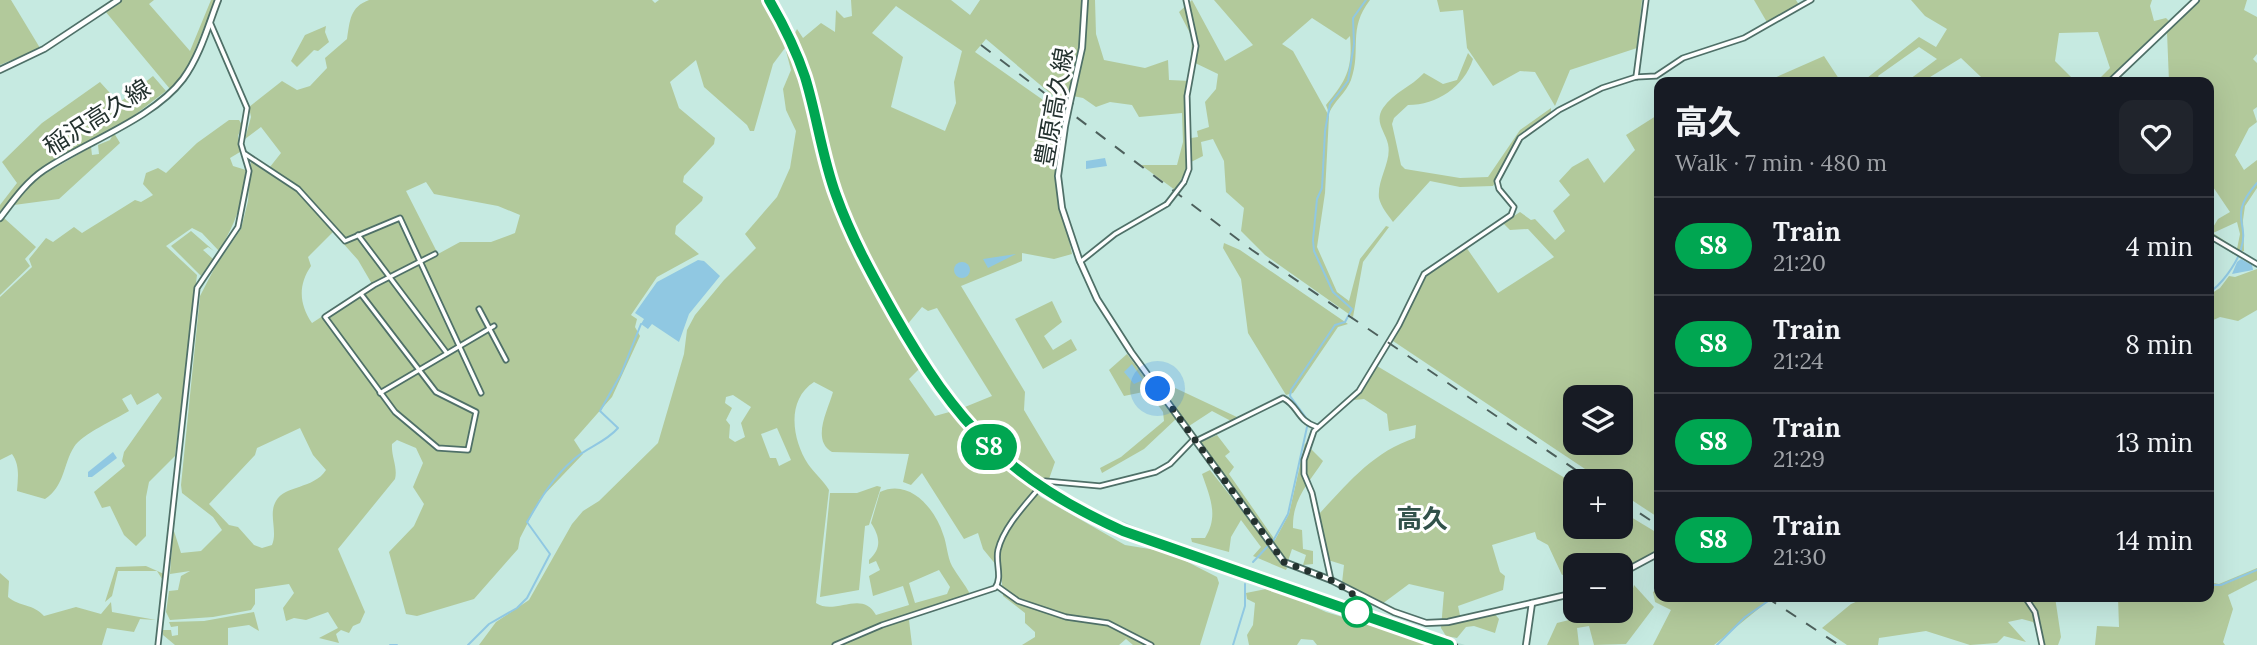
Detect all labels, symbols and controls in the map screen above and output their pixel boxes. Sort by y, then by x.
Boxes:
street label: 豊原高久線 [1028,45,1080,169]
street label: 稲沢高久線 [38,72,156,162]
button: heart [2119,100,2193,174]
text: 高久 [1675,101,1741,143]
text: Walk · 7 min · 480 m [1675,148,1887,177]
text: Train [1773,215,1841,248]
text: S8 [1699,230,1728,261]
text: 4 min [2126,230,2193,263]
text: 21:20 [1773,248,1826,277]
text: Train [1773,313,1841,346]
text: S8 [1699,328,1728,359]
text: 8 min [2125,328,2193,361]
text: 21:24 [1773,346,1824,375]
your location [1140,371,1175,406]
map controls [1563,385,1633,623]
button: layers [1563,385,1633,455]
text: Train [1773,411,1841,444]
line badge: S8 [958,424,1020,470]
text: S8 [1699,426,1728,457]
text: 13 min [2116,426,2193,459]
text: S8 [975,431,1003,462]
text: 21:29 [1773,444,1825,473]
button: + [1563,469,1633,539]
district label: 高久 [1396,502,1448,535]
text: Train [1773,509,1841,542]
text: S8 [1699,524,1728,555]
text: 14 min [2116,524,2193,557]
text: 21:30 [1773,542,1827,571]
button: − [1563,553,1633,623]
unlabelled marker [1342,597,1372,627]

